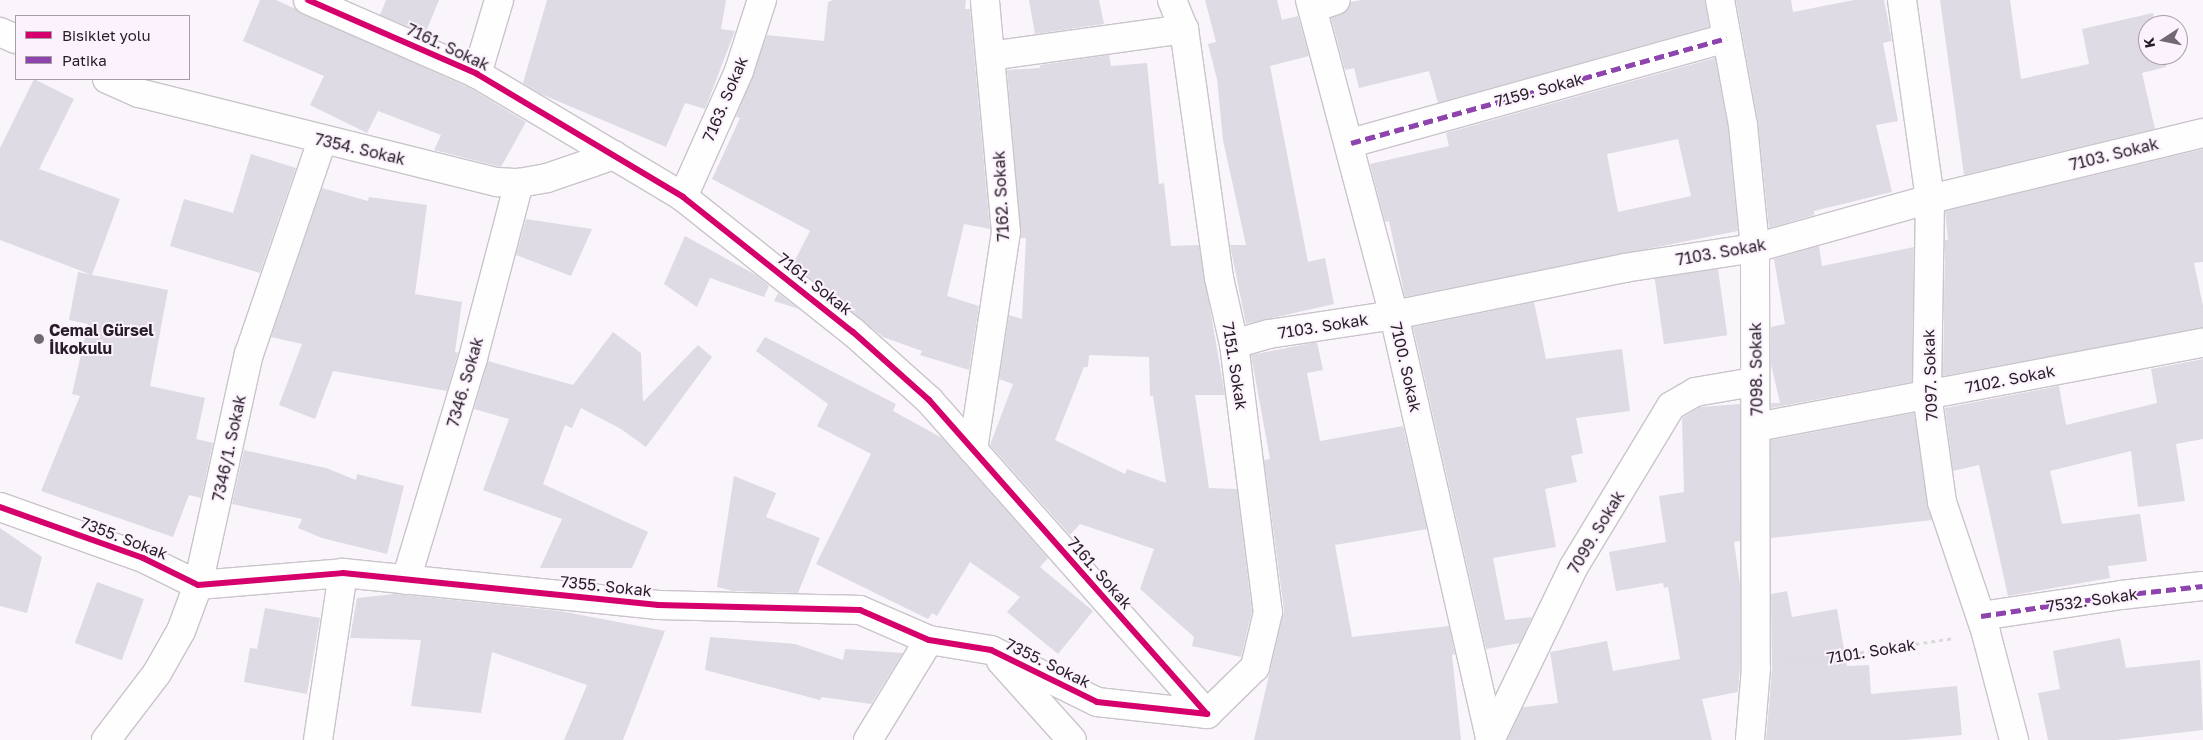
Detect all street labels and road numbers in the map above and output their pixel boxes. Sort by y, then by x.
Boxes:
street label: 7161. Sokak [403,19,493,75]
street label: 7163. Sokak [698,53,752,145]
street label: 7159. Sokak [1493,69,1585,111]
street label: 7354. Sokak [313,129,407,169]
street label: 7103. Sokak [2067,134,2161,174]
street label: 7162. Sokak [989,150,1013,242]
street label: 7103. Sokak [1674,235,1768,269]
street label: 7161. Sokak [774,249,856,319]
street label: 7103. Sokak [1276,309,1370,343]
street label: 7100. Sokak [1386,320,1426,414]
street label: 7151. Sokak [1219,321,1251,411]
street label: 7098. Sokak [1746,322,1766,416]
street label: 7097. Sokak [1919,329,1941,421]
street label: 7346. Sokak [443,335,487,429]
street label: 7102. Sokak [1963,361,2057,397]
street label: 7346/1. Sokak [208,393,250,503]
street label: 7099. Sokak [1564,487,1628,577]
street label: 7355. Sokak [78,513,170,563]
street label: 7161. Sokak [1063,533,1137,613]
street label: 7355. Sokak [559,572,653,600]
street label: 7532. Sokak [2045,584,2139,616]
street label: 7355. Sokak [1002,634,1094,692]
street label: 7101. Sokak [1825,635,1917,667]

